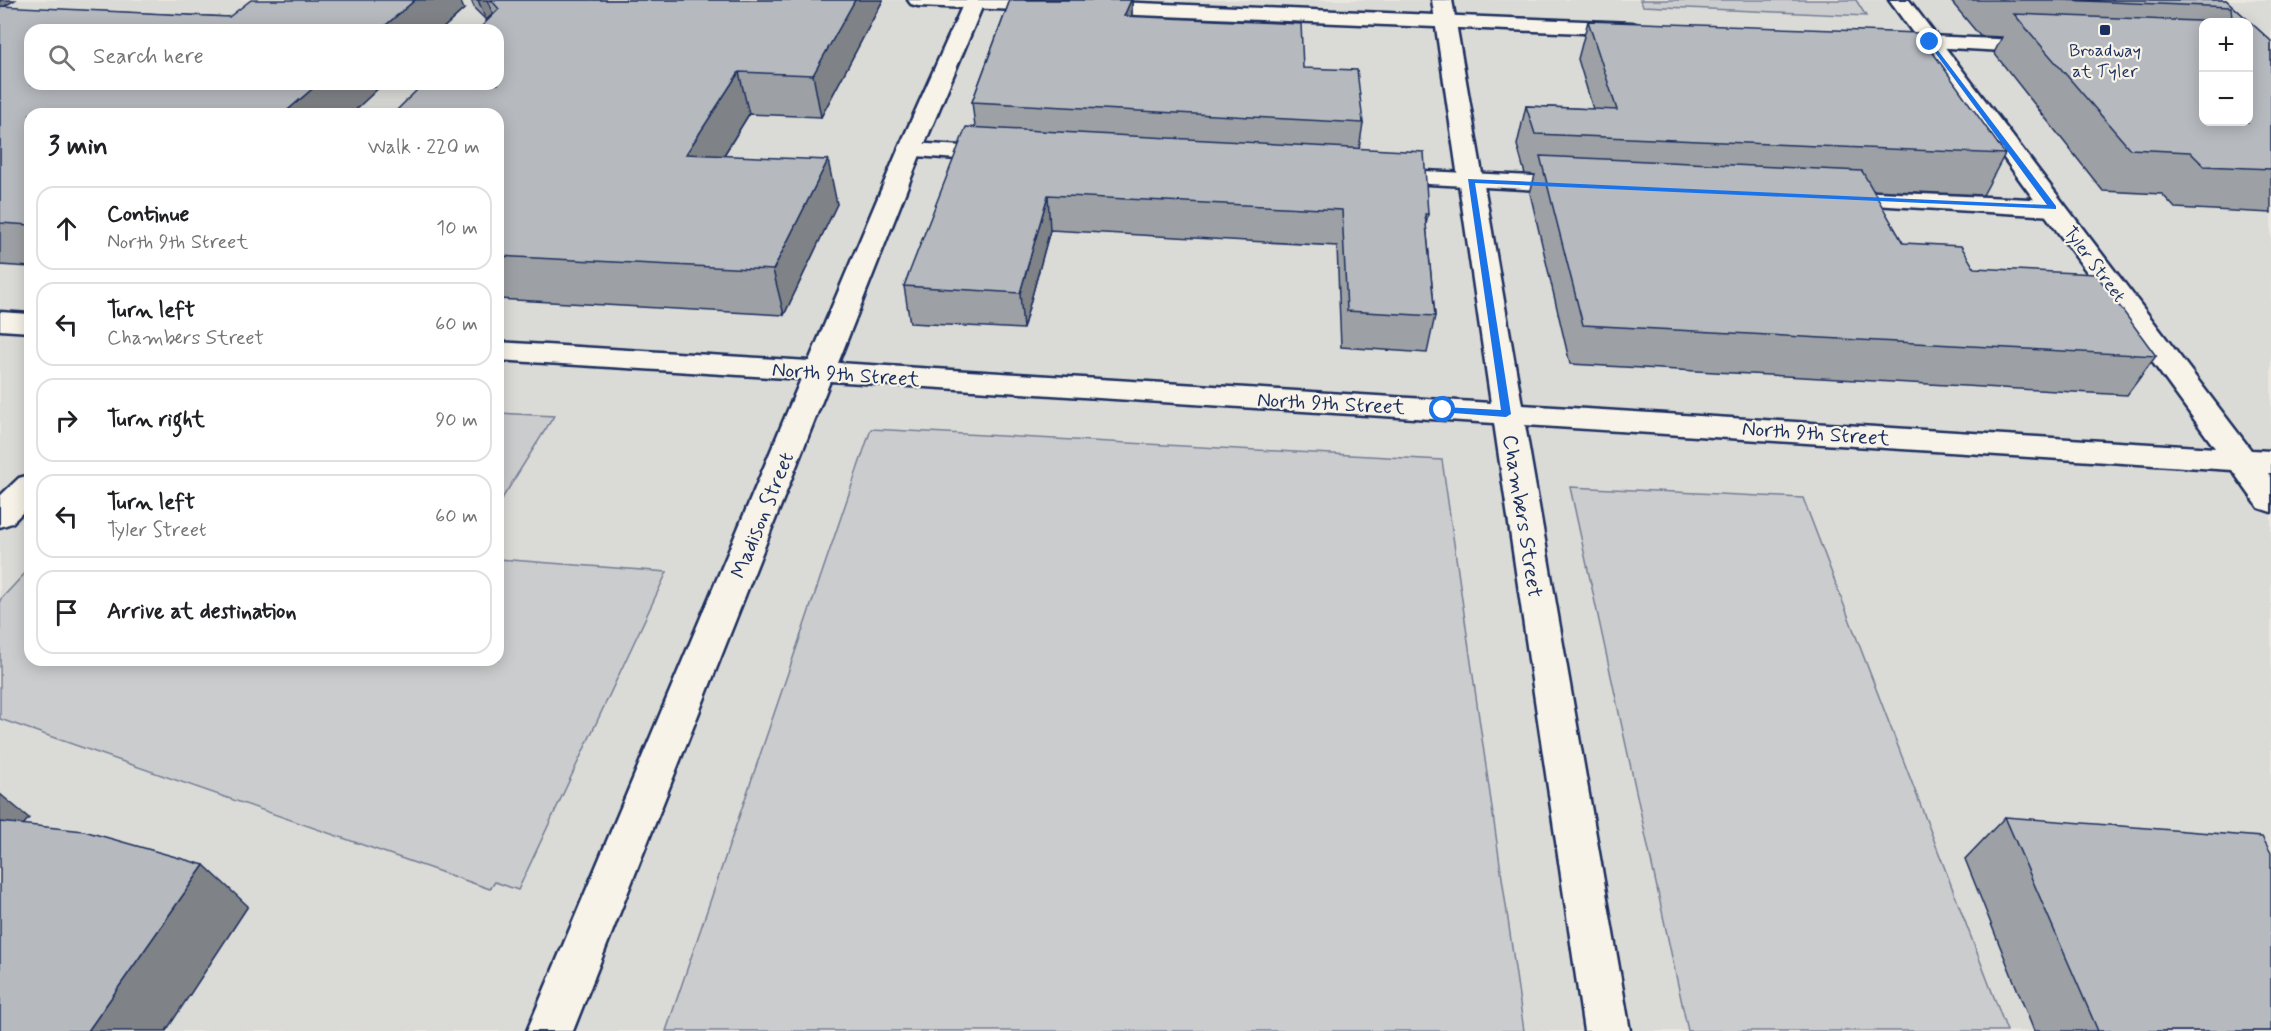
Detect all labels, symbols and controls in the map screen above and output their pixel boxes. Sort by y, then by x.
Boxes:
map controls [2199,18,2253,126]
button: + [2199,18,2253,72]
marker: Broadway at Tyler [2098,23,2112,37]
search box [24,24,504,90]
route end [1916,28,1942,54]
place label: Broadway at Tyler [2069,39,2141,84]
icon: search [45,41,78,74]
text: Search here [93,43,204,71]
button: − [2199,72,2253,126]
text: 3 min [48,130,108,164]
text: Walk · 220 m [368,134,480,161]
text: Continue [107,201,189,229]
icon: ahead [50,212,83,245]
text: 10 m [436,215,478,242]
street label: Tyler Street [2058,222,2131,308]
text: North 9th Street [107,229,248,256]
text: Turn left [107,297,195,325]
icon: left [50,308,83,341]
text: 60 m [435,311,478,338]
text: Chambers Street [107,325,264,352]
street label: North 9th Street [771,356,921,394]
street label: North 9th Street [1256,386,1406,422]
route start [1429,396,1455,422]
icon: right [50,404,83,437]
text: Turn right [107,406,205,434]
text: 90 m [435,407,478,434]
street label: North 9th Street [1741,415,1891,453]
street label: Chambers Street [1495,433,1549,600]
street label: Madison Street [725,448,801,583]
text: Turn left [107,489,195,517]
icon: left [50,500,83,533]
text: 60 m [435,503,478,530]
text: Tyler Street [107,517,206,544]
icon: arrive [50,596,83,629]
text: Arrive at destination [107,598,297,626]

